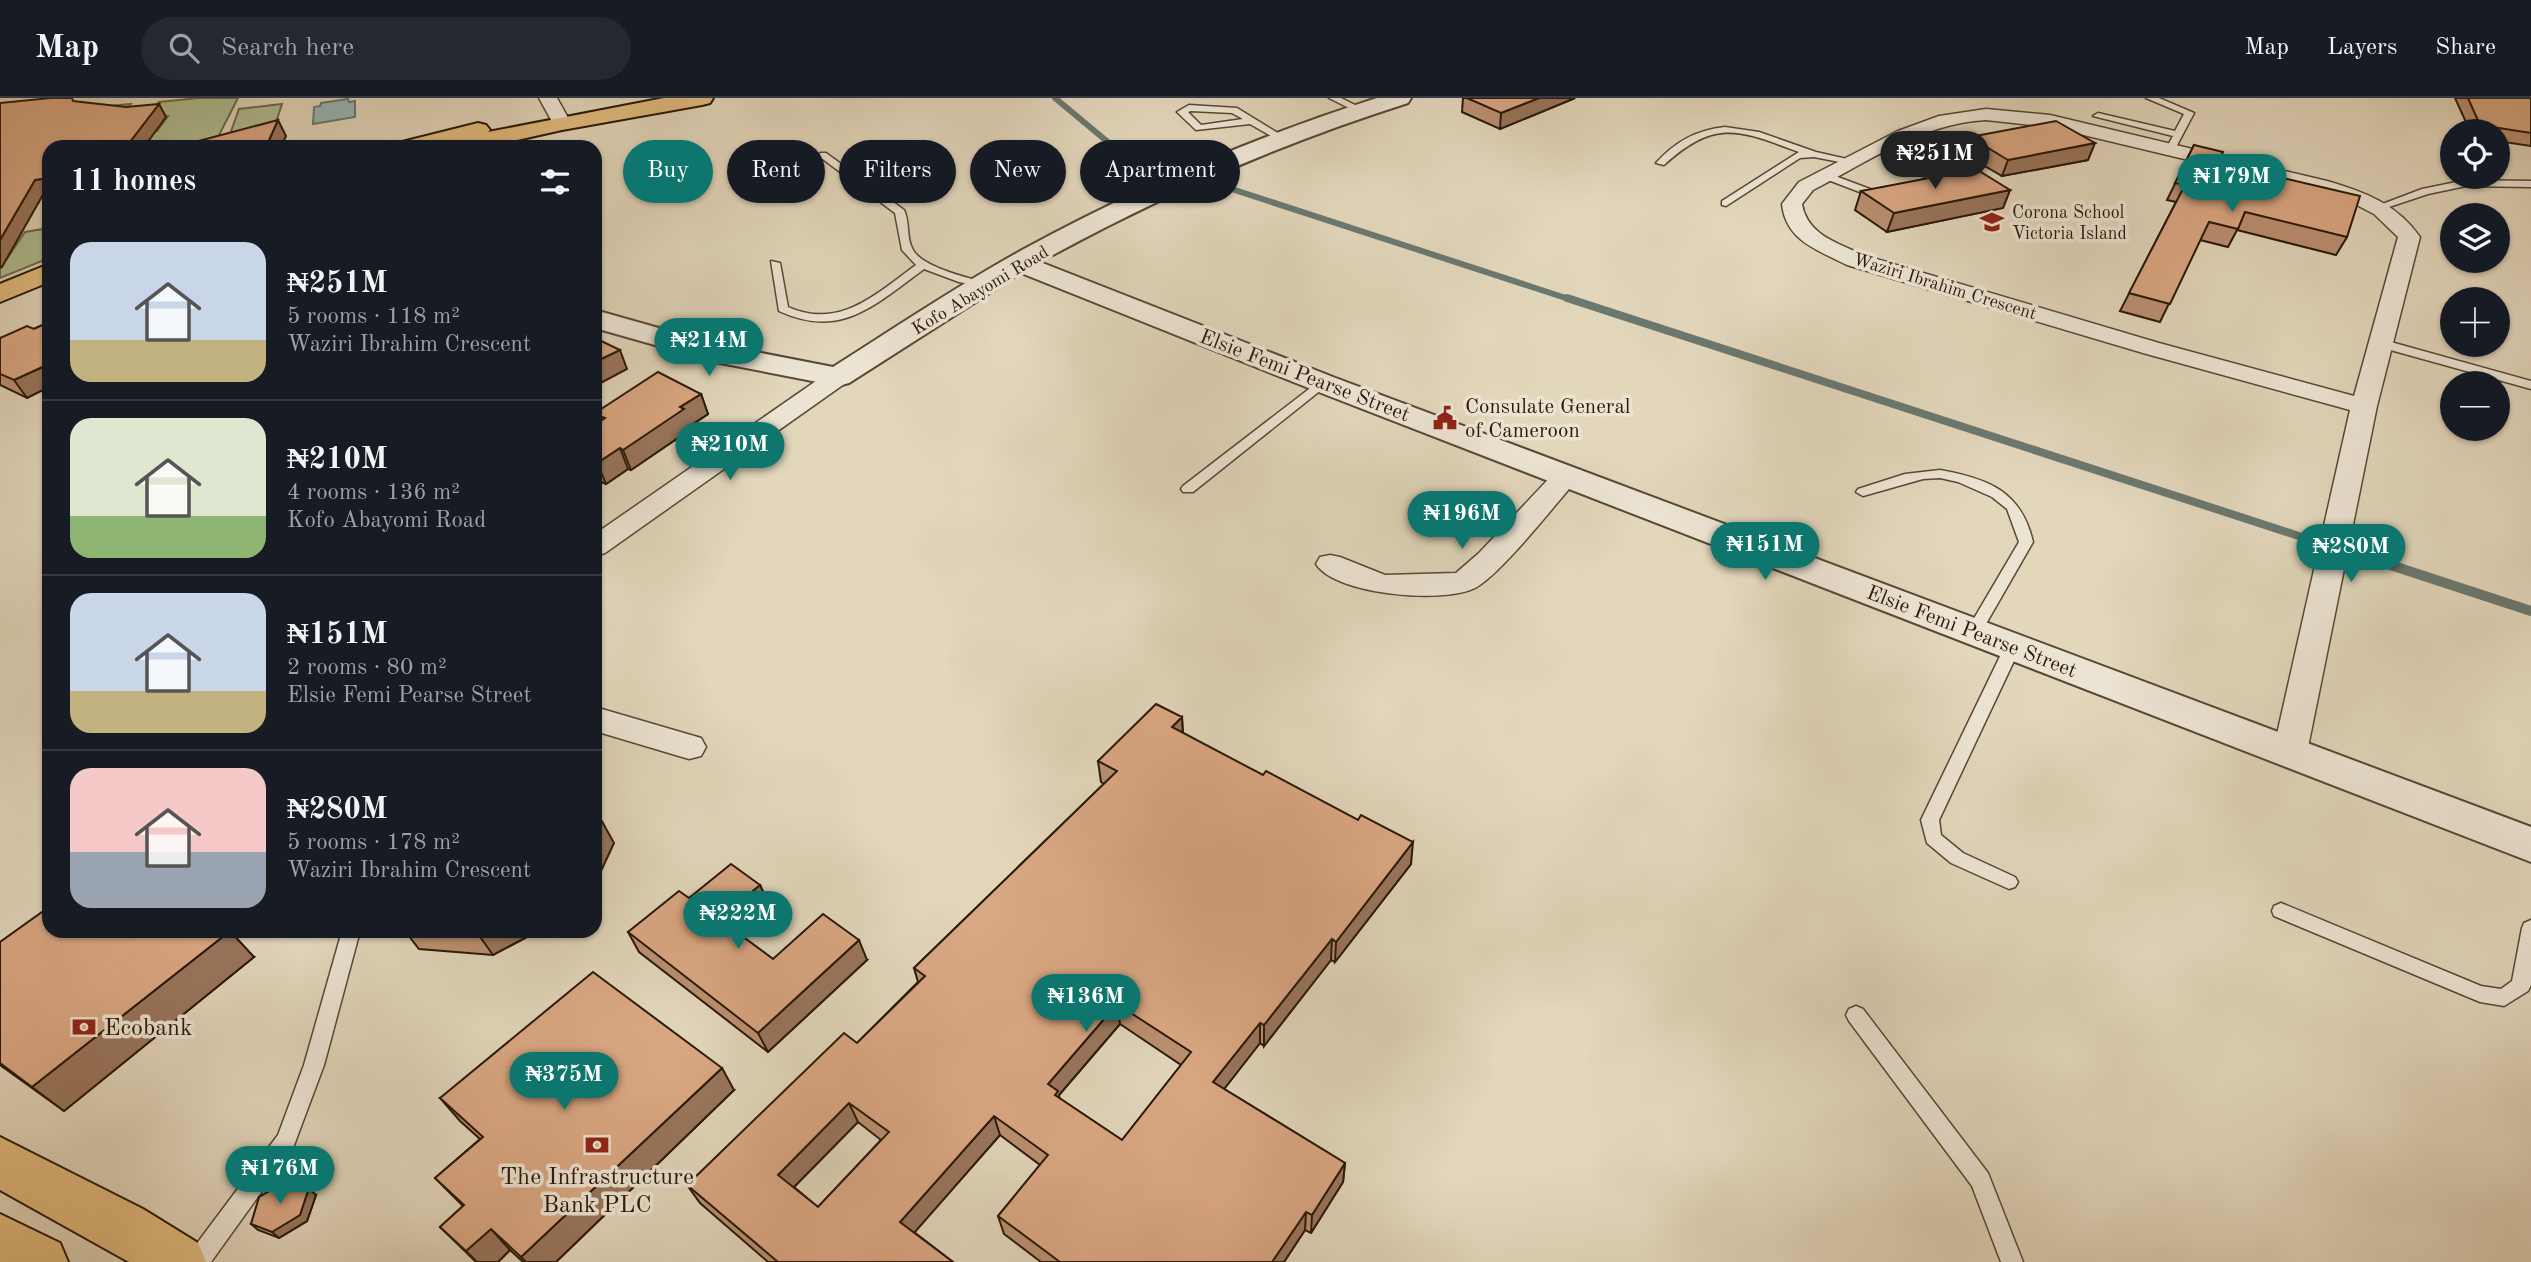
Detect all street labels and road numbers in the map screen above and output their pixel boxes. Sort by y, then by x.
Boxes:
street label: Kofo Abayomi Road [909,243,1052,339]
street label: Waziri Ibrahim Crescent [1851,250,2039,323]
street label: Elsie Femi Pearse Street [1197,327,1412,426]
street label: Elsie Femi Pearse Street [1864,583,2079,682]

